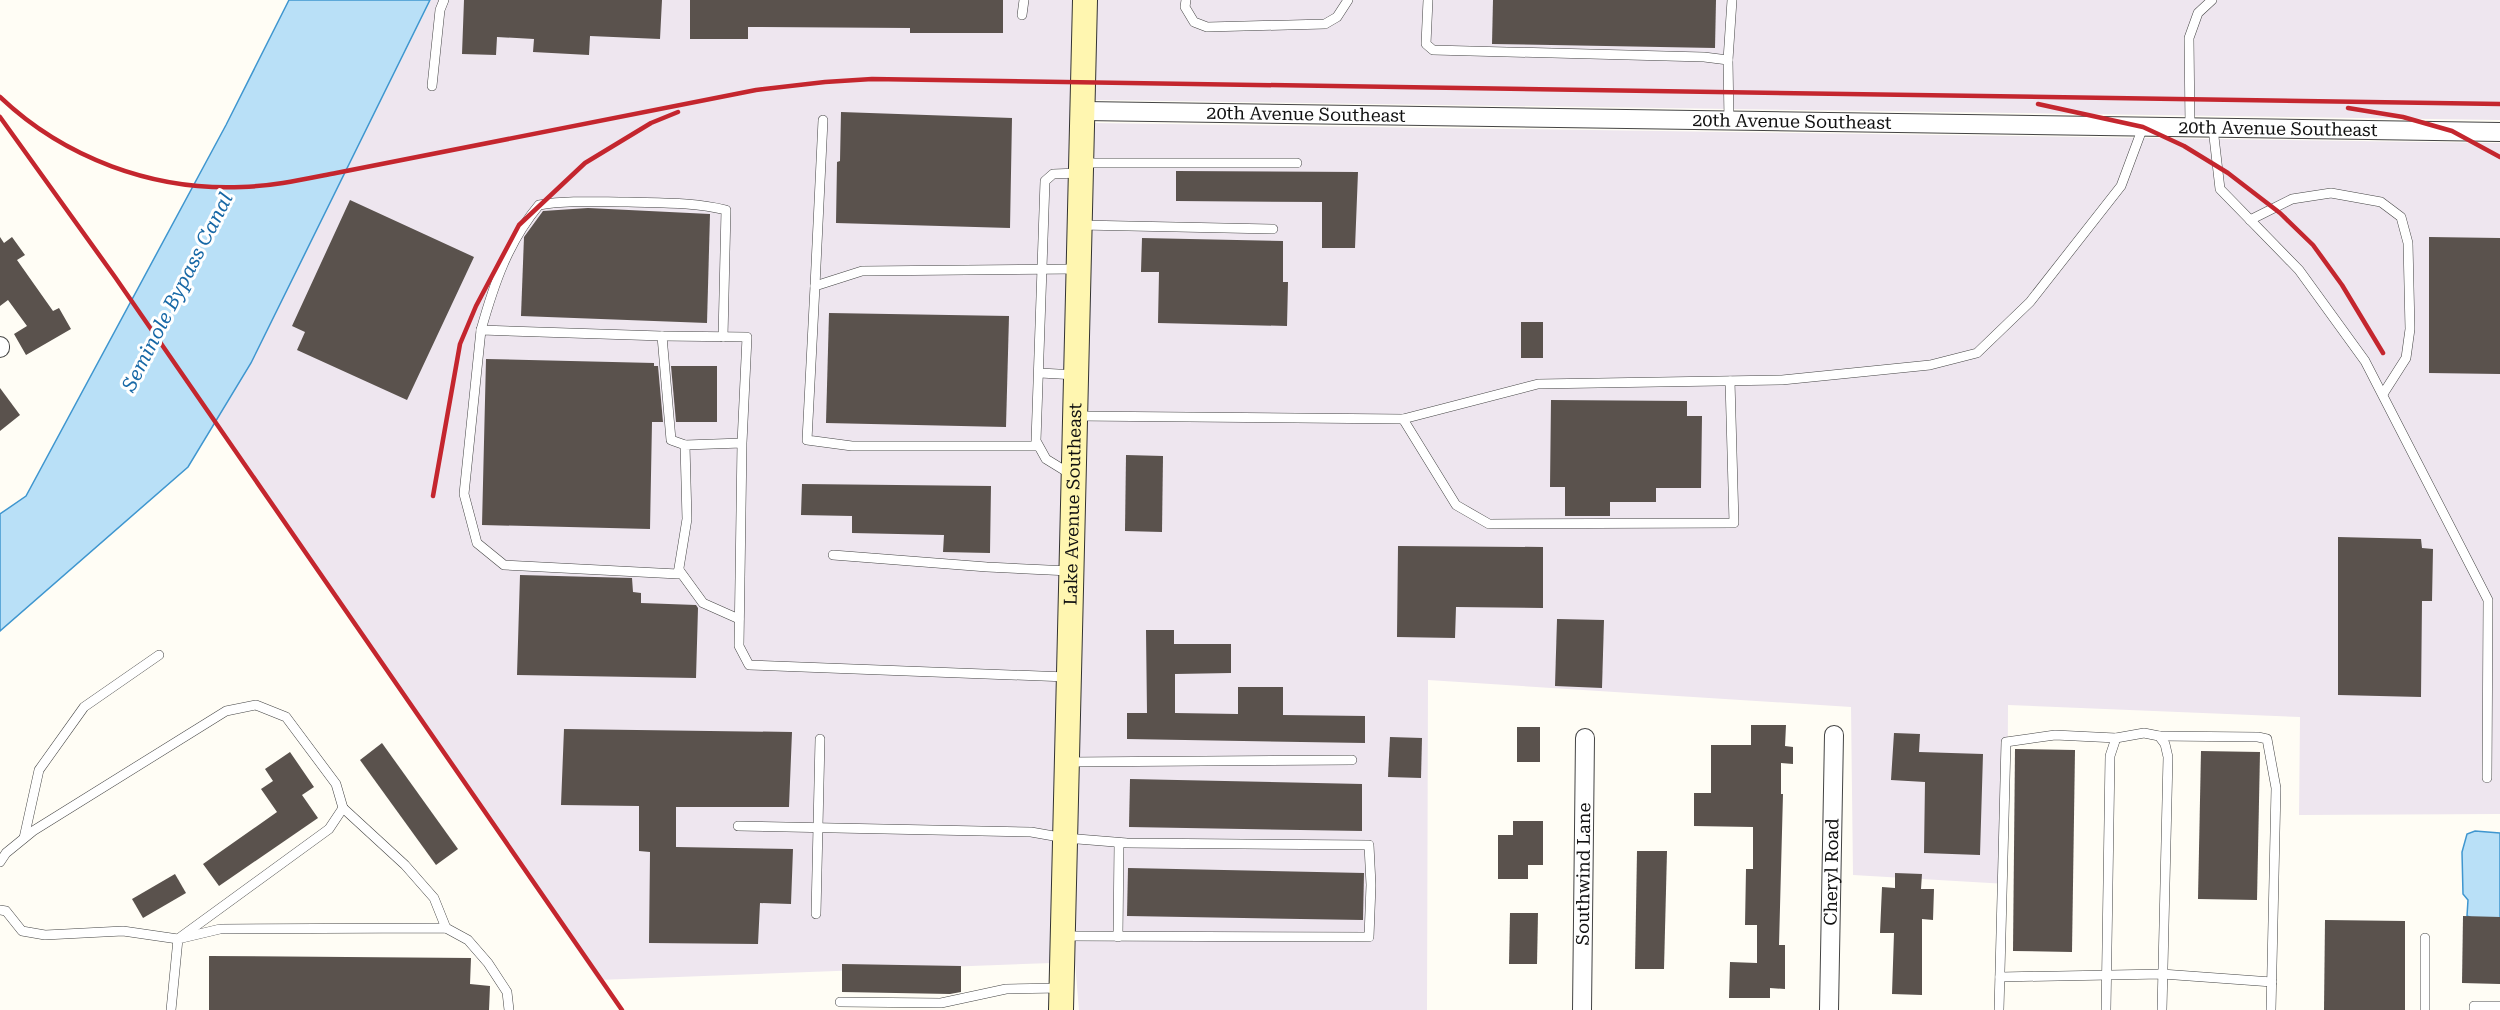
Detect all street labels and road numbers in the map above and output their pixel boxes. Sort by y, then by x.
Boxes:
street label: 20th Avenue Southeast [1206,102,1406,126]
street label: 20th Avenue Southeast [1692,109,1892,133]
street label: 20th Avenue Southeast [2178,116,2378,140]
street label: Lake Avenue Southeast [1060,402,1085,606]
street label: Southwind Lane [1572,802,1594,946]
street label: Cheryl Road [1820,818,1842,926]

